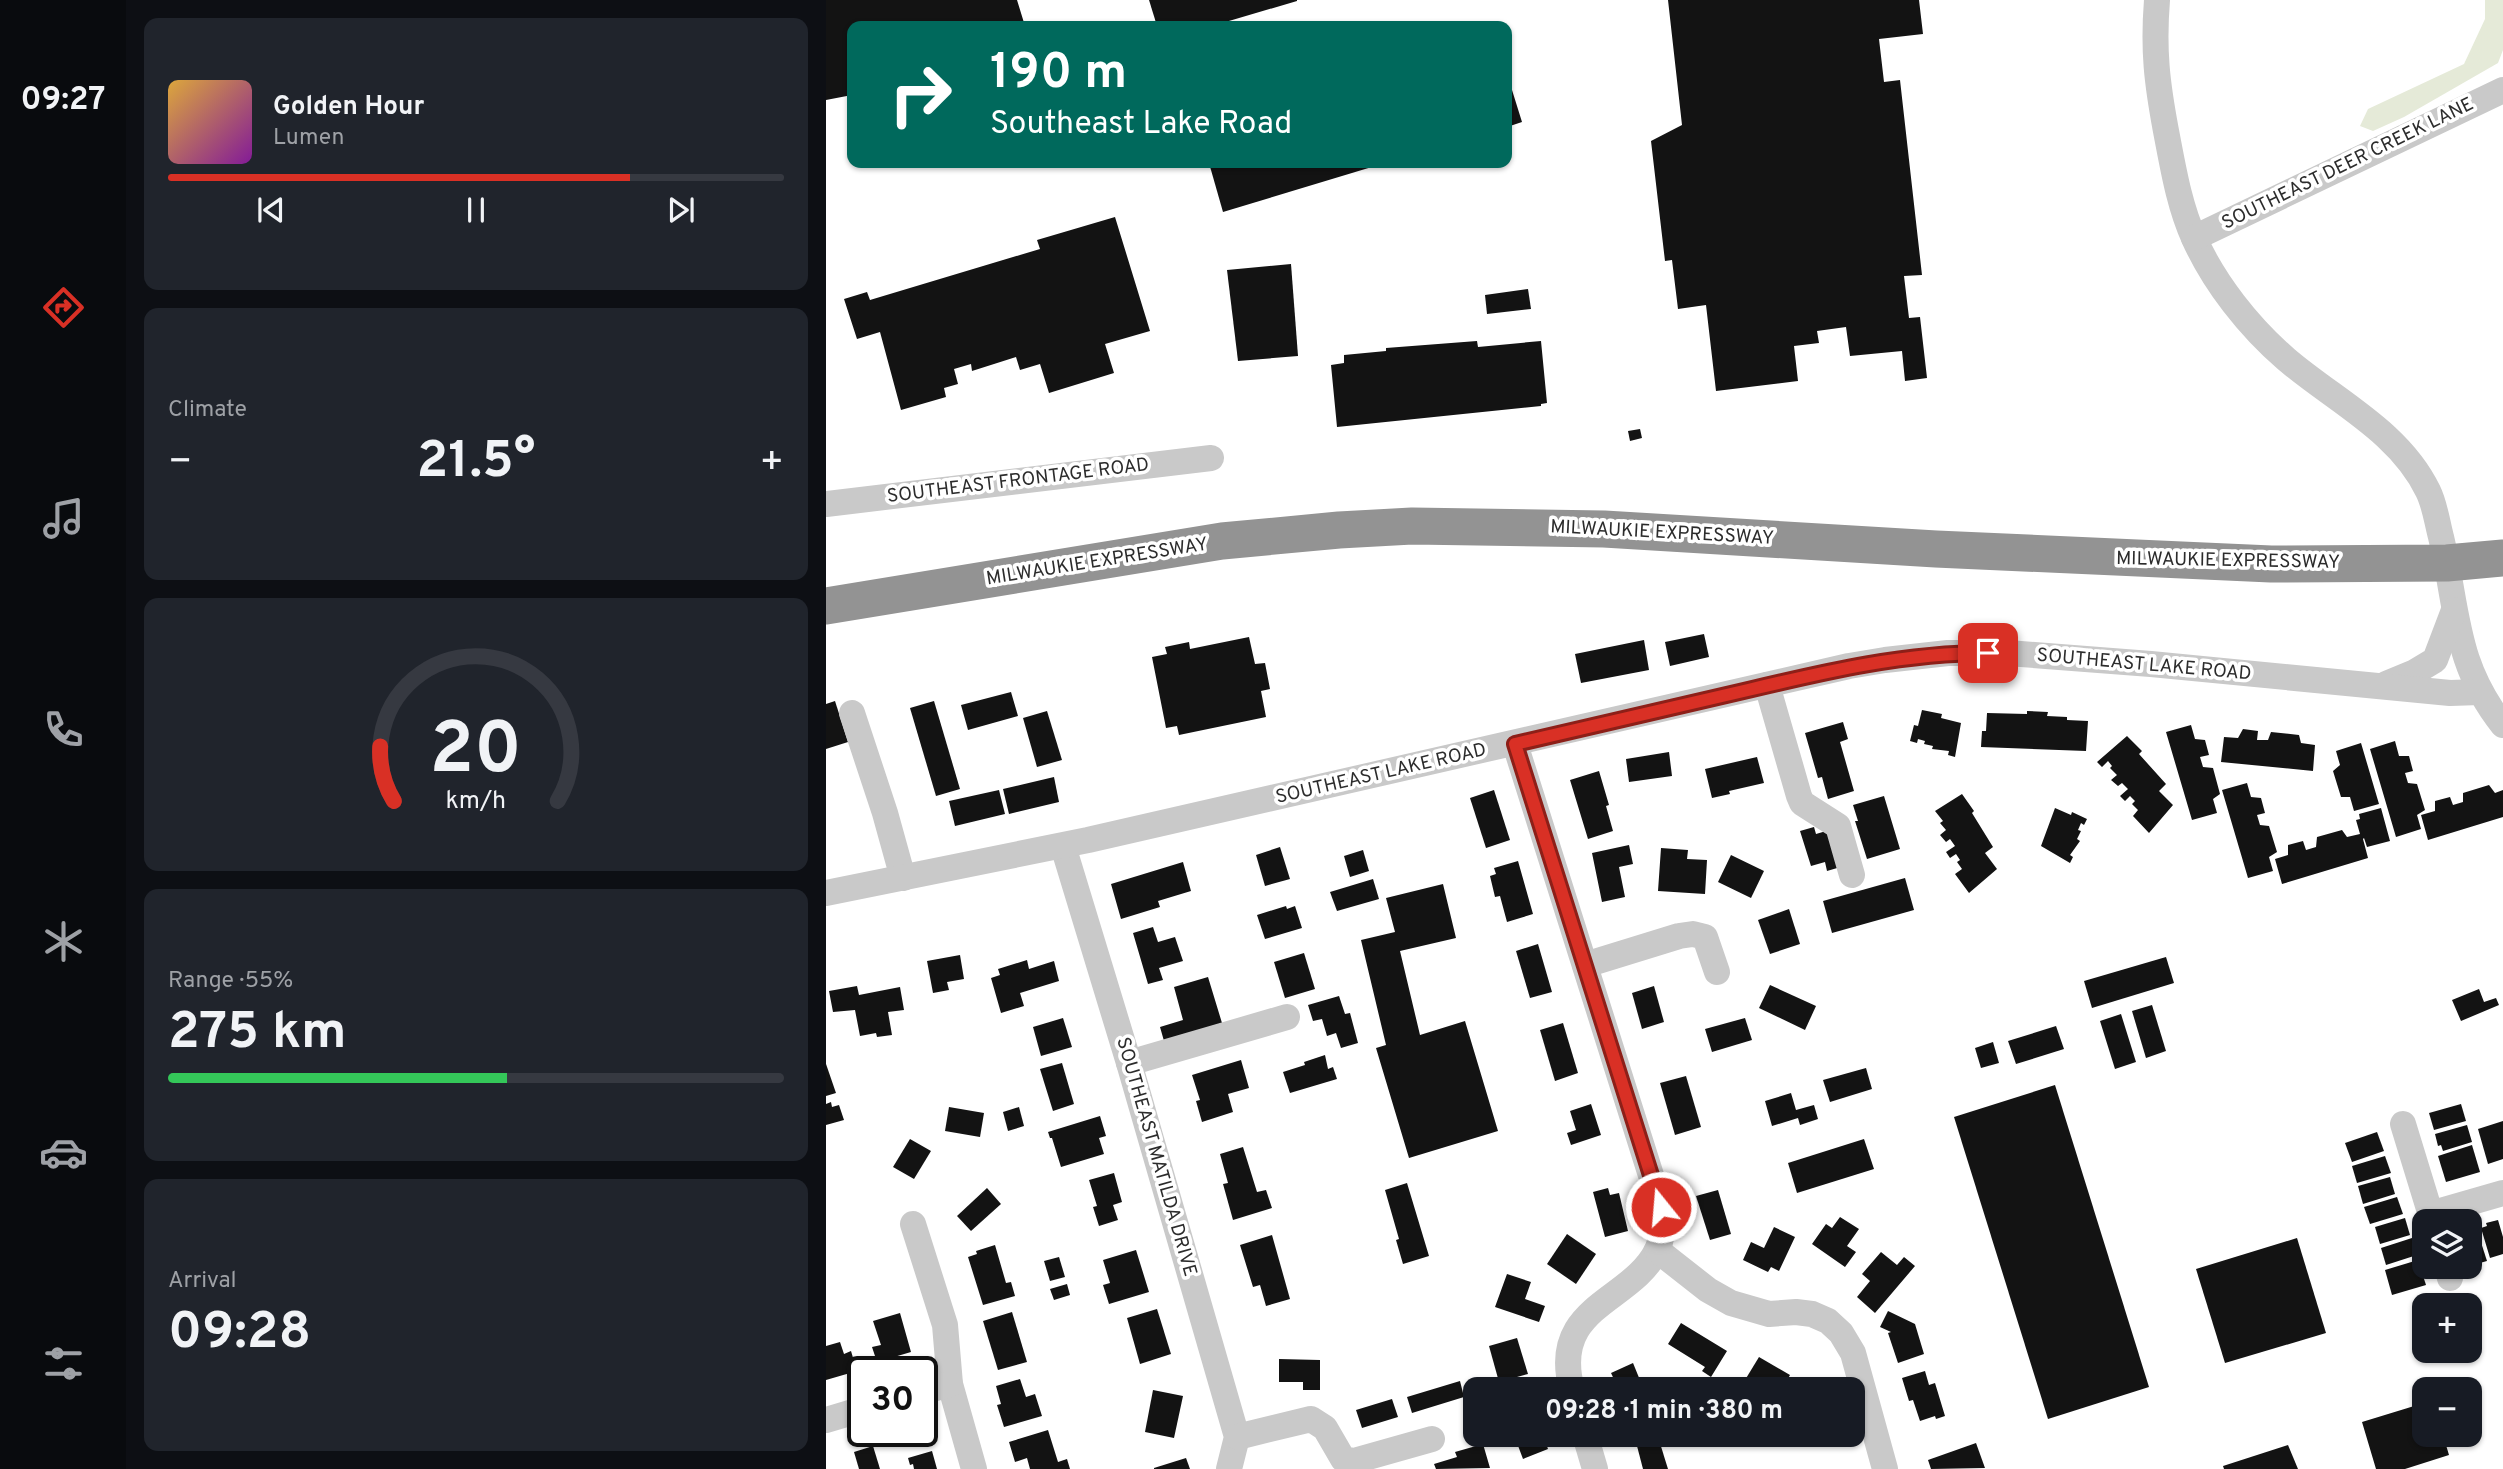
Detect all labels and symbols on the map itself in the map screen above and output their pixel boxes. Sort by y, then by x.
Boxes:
street label: SOUTHEAST DEER CREEK LANE [2218,92,2478,236]
street label: SOUTHEAST FRONTAGE ROAD [886,453,1150,509]
street label: MILWAUKIE EXPRESSWAY [1550,515,1774,551]
street label: MILWAUKIE EXPRESSWAY [984,533,1210,591]
street label: MILWAUKIE EXPRESSWAY [2116,547,2340,575]
pin [1958,623,2018,683]
street label: SOUTHEAST LAKE ROAD [2036,644,2252,686]
street label: SOUTHEAST LAKE ROAD [1273,738,1489,810]
street label: SOUTHEAST MATILDA DRIVE [1110,1035,1202,1279]
position arrow [1624,1170,1698,1244]
speed limit sign: 30 [847,1356,938,1447]

